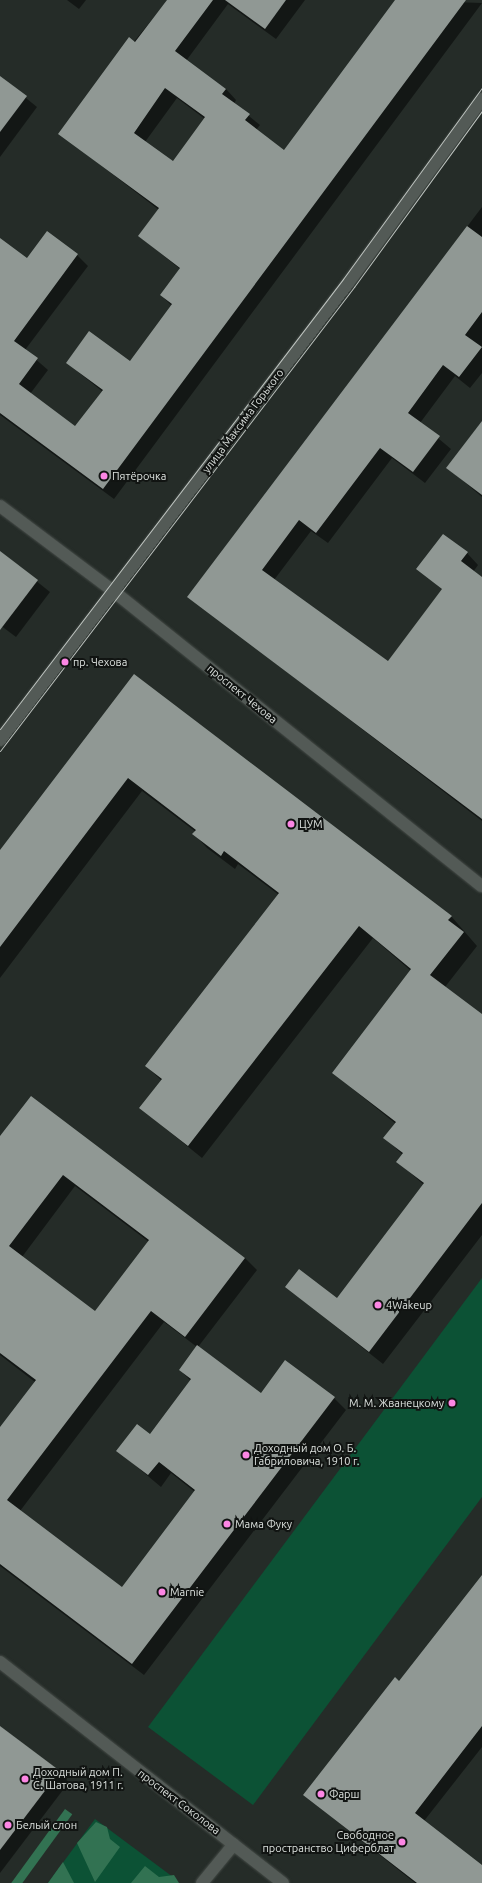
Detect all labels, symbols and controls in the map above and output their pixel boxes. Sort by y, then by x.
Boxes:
street label: улица Максима Горького [200,366,286,476]
place label: Пятёрочка [112,469,166,483]
marker: Пятёрочка [99,471,109,481]
place label: пр. Чехова [73,655,127,669]
marker: пр. Чехова [60,657,70,667]
street label: проспект Чехова [204,662,280,726]
place label: ЦУМ [299,817,322,831]
marker: ЦУМ [286,819,296,829]
place label: 4Wakeup [386,1298,432,1312]
marker: 4Wakeup [373,1300,383,1310]
place label: М. М. Жванецкому [349,1396,444,1410]
marker: М. М. Жванецкому [447,1398,457,1408]
place label: Доходный дом О. Б. Габриловича, 1910 г. [254,1442,359,1468]
marker: Доходный дом О. Б. Габриловича, 1910 г. [241,1450,251,1460]
place label: Мама Фуку [235,1517,292,1531]
marker: Мама Фуку [222,1519,232,1529]
place label: Marnie [170,1585,204,1599]
marker: Marnie [157,1587,167,1597]
place label: Доходный дом П. С. Шатова, 1911 г. [33,1766,124,1792]
street label: проспект Соколова [135,1767,223,1837]
marker: Доходный дом П. С. Шатова, 1911 г. [20,1774,30,1784]
place label: Фарш [329,1787,359,1801]
marker: Фарш [316,1789,326,1799]
place label: Белый слон [16,1818,77,1832]
marker: Белый слон [3,1820,13,1830]
place label: Свободное пространство Циферблат [262,1829,394,1855]
marker: Свободное пространство Циферблат [397,1837,407,1847]

